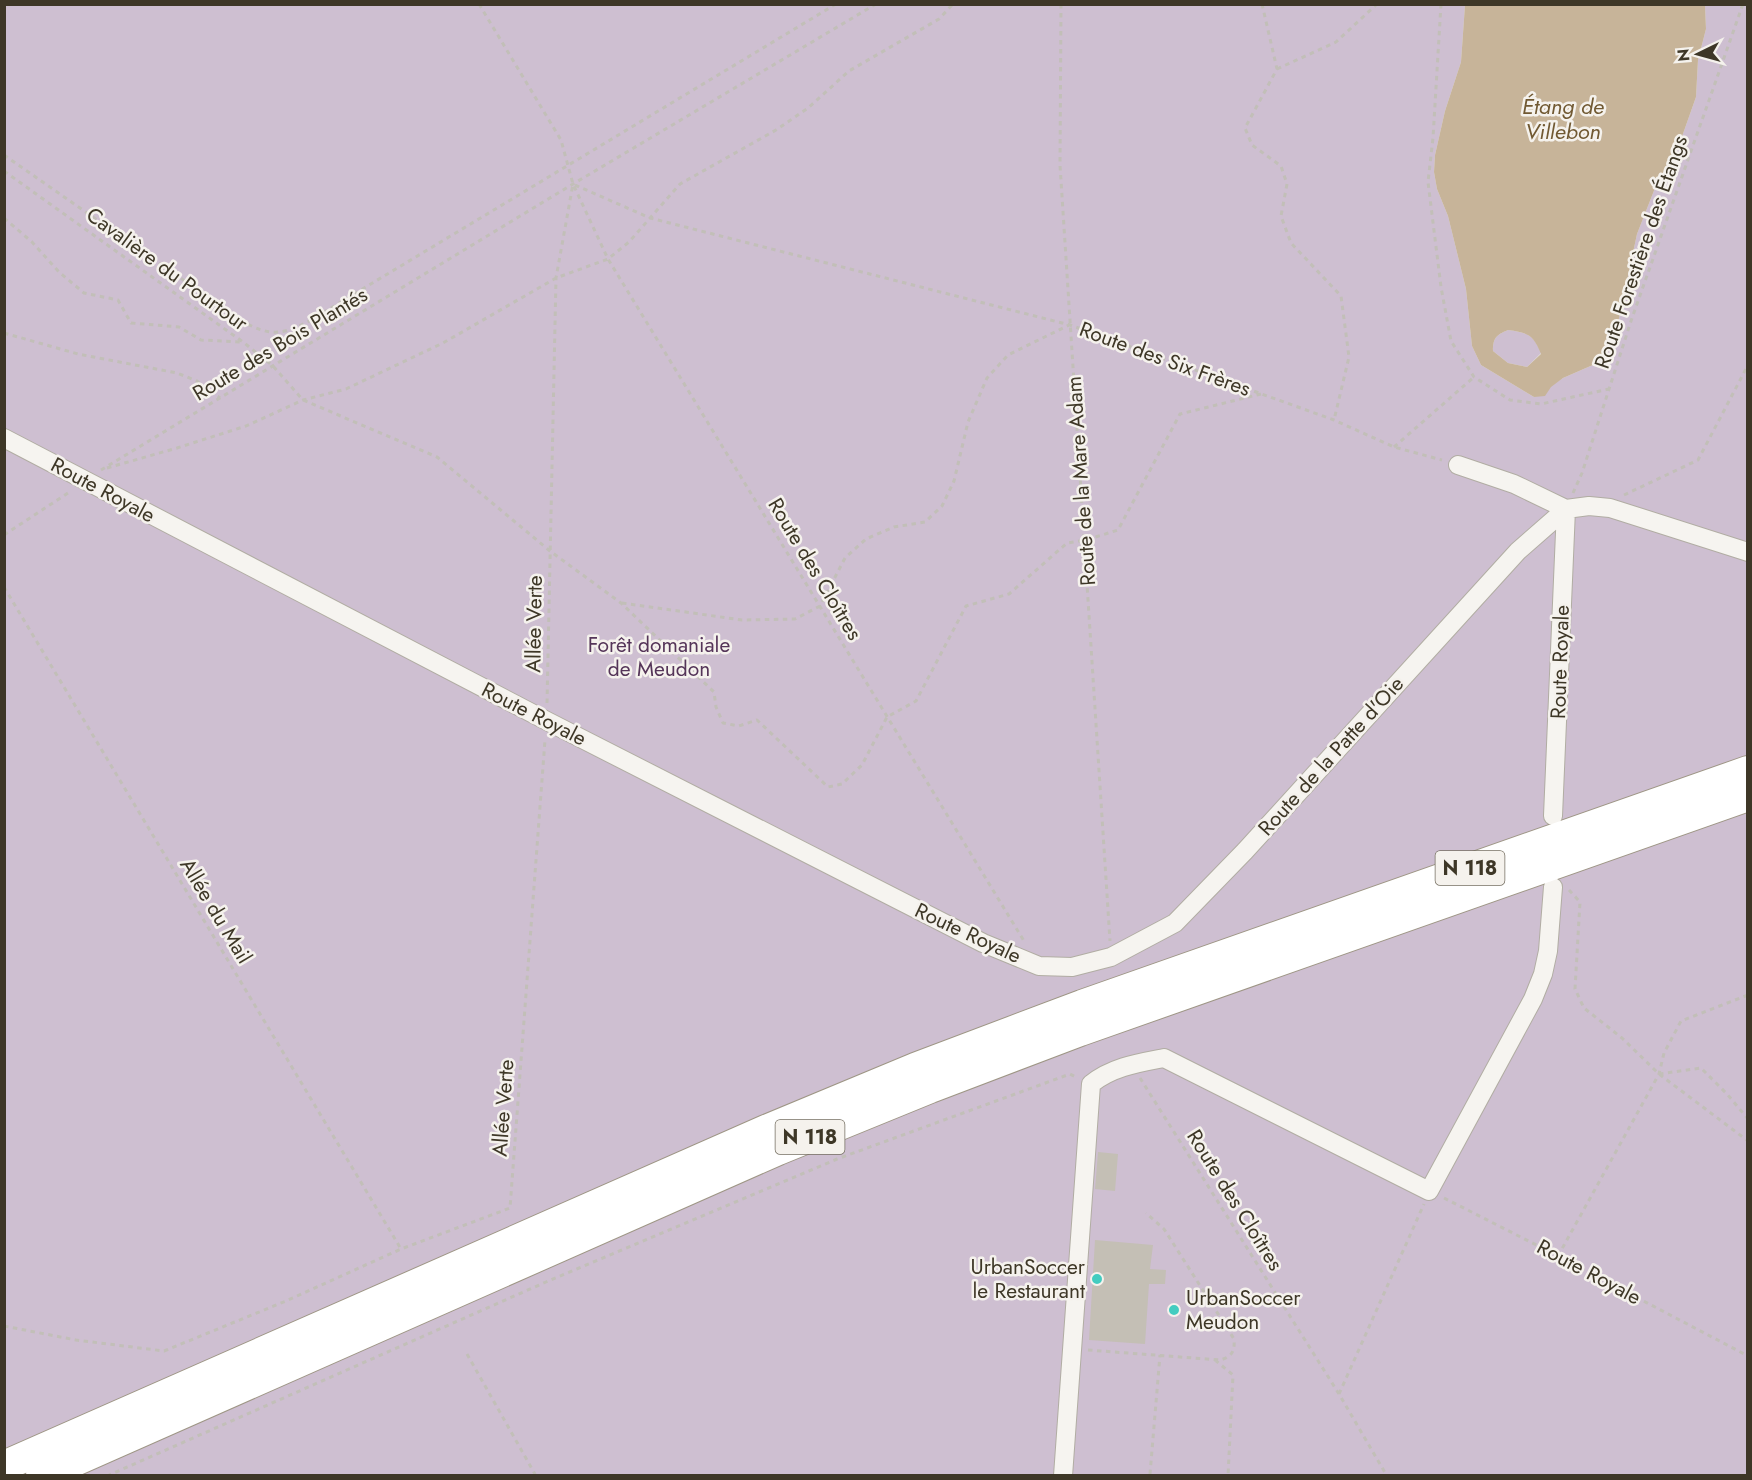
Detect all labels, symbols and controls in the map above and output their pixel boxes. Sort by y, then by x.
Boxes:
north arrow [1668,24,1728,84]
text: N [1672,48,1696,63]
water label: Étang de Villebon [1522,90,1604,147]
street label: Route Forestière des Étangs [1587,131,1695,373]
street label: Cavalière du Pourtour [80,200,255,338]
street label: Route des Bois Plantés [187,280,373,408]
street label: Route des Six Frères [1075,314,1255,404]
street label: Route de la Mare Adam [1059,375,1103,587]
street label: Route Royale [45,450,161,530]
street label: Route des Cloîtres [761,492,869,646]
street label: Allée Verte [518,575,550,673]
street label: Route Royale [1543,604,1577,720]
park label: Forêt domaniale de Meudon [588,630,730,684]
street label: Route de la Patte d'Oie [1251,670,1411,842]
street label: Route Royale [476,675,592,753]
road number: N 118 [1436,851,1504,885]
street label: Allée du Mail [173,853,259,969]
street label: Route Royale [910,895,1026,971]
street label: Allée Verte [485,1058,521,1158]
road number: N 118 [776,1120,844,1154]
street label: Route des Cloîtres [1180,1124,1290,1276]
street label: Route Royale [1531,1232,1647,1312]
place label: UrbanSoccer le Restaurant [970,1252,1086,1306]
marker: UrbanSoccer le Restaurant [1090,1272,1104,1286]
place label: UrbanSoccer Meudon [1186,1283,1301,1337]
marker: UrbanSoccer Meudon [1167,1303,1181,1317]

